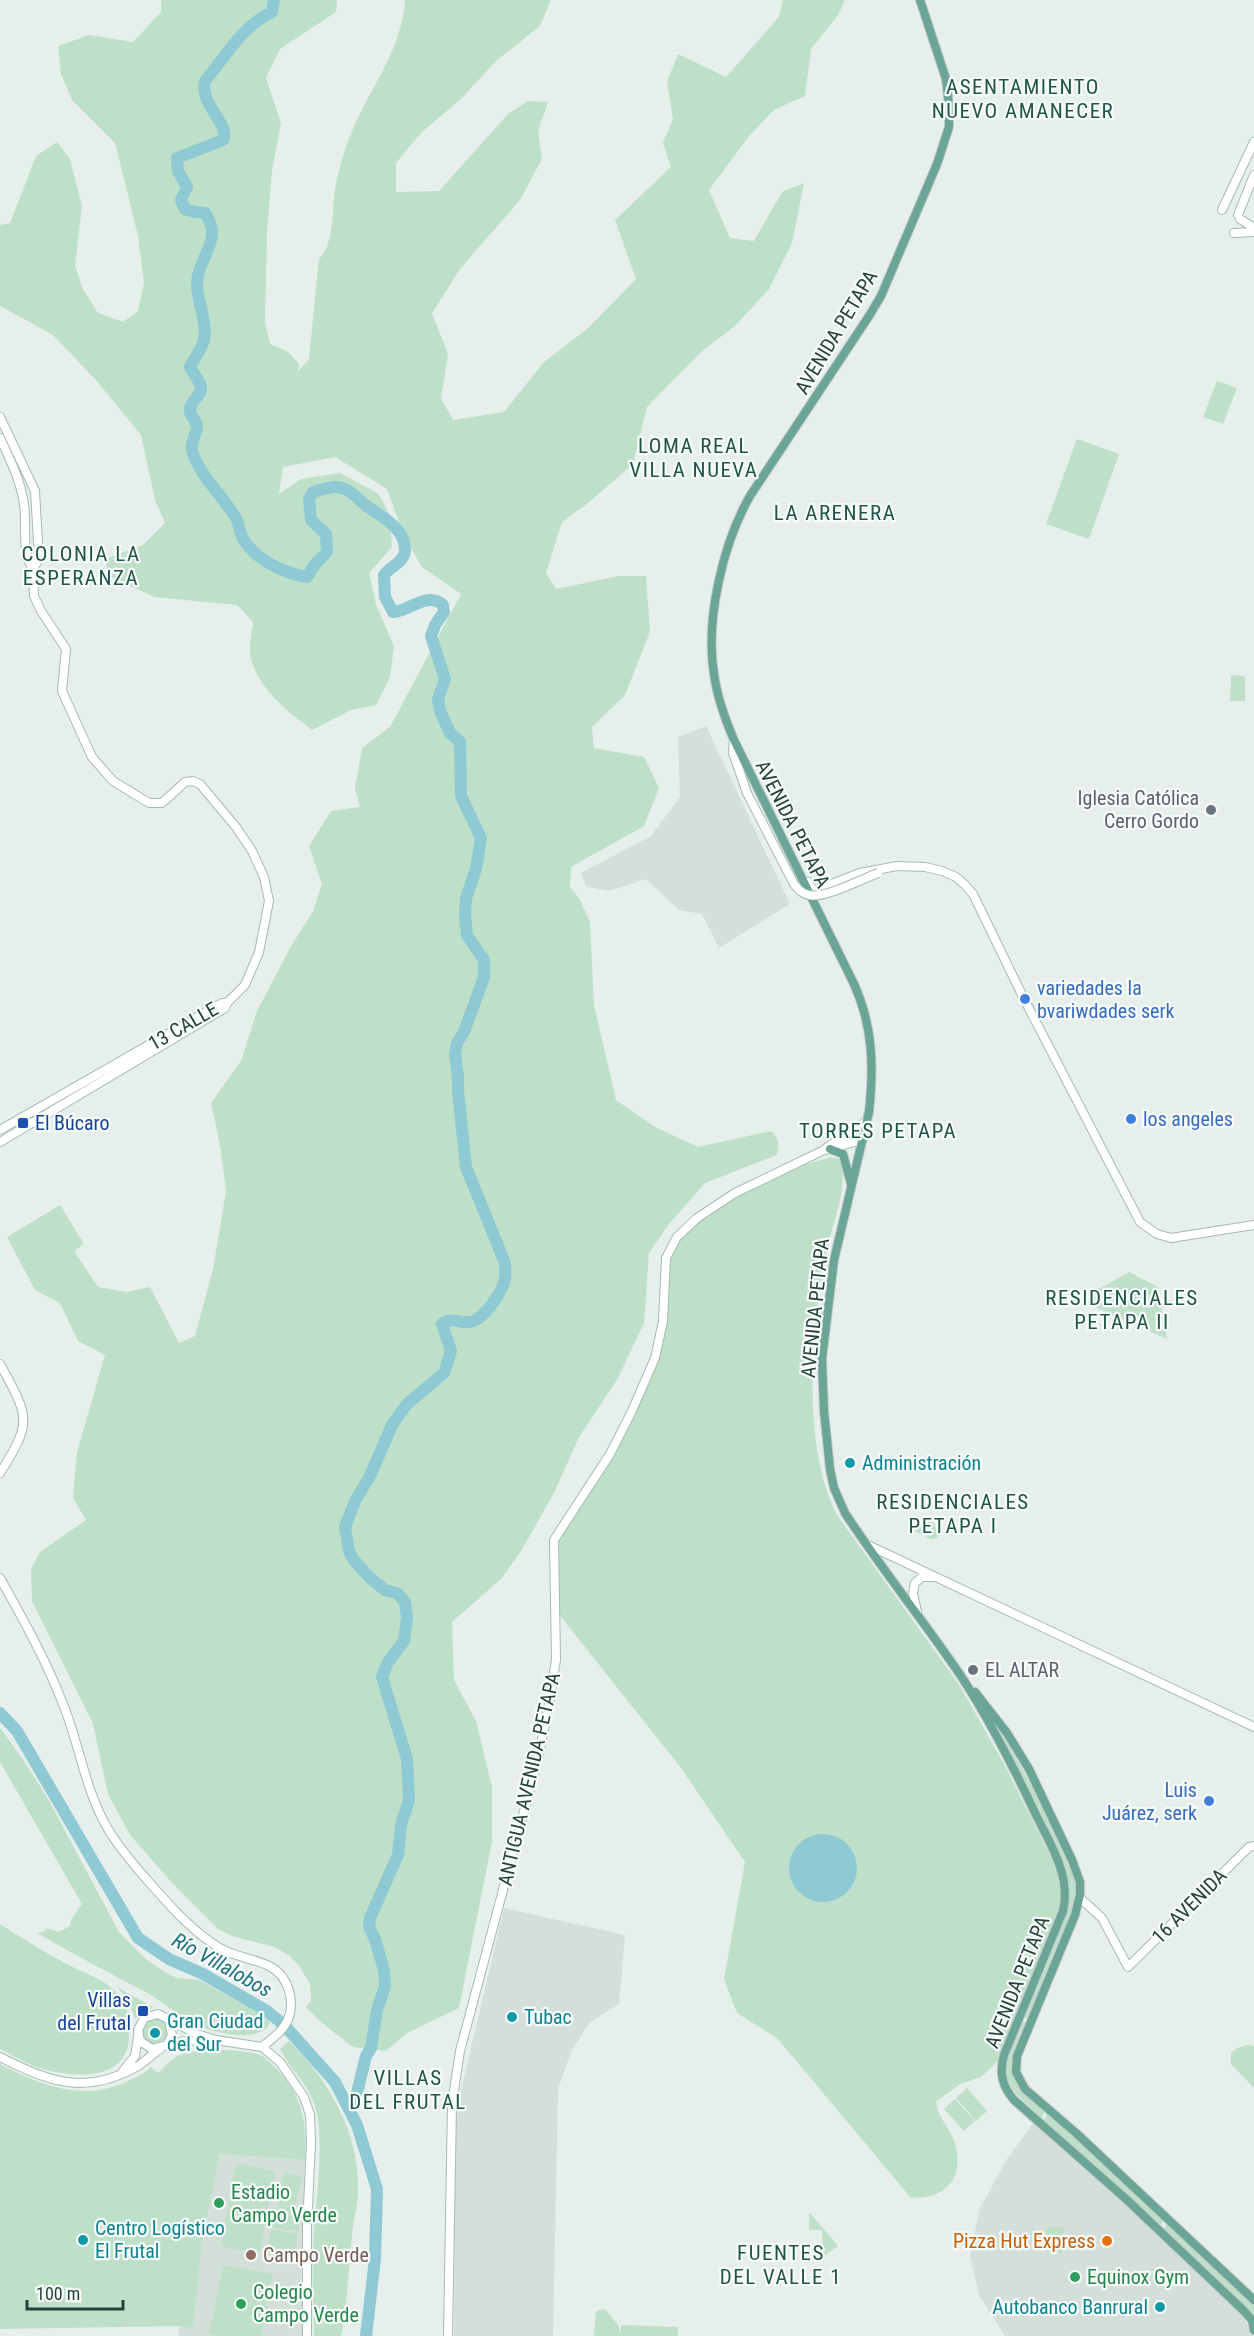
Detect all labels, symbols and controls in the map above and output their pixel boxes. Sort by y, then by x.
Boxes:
district label: ASENTAMIENTO NUEVO AMANECER [932,75,1114,123]
street label: AVENIDA PETAPA [790,265,883,398]
district label: LOMA REAL VILLA NUEVA [630,434,758,482]
district label: LA ARENERA [774,501,896,525]
district label: COLONIA LA ESPERANZA [21,542,141,590]
street label: AVENIDA PETAPA [750,756,836,892]
place label: Iglesia Católica Cerro Gordo [1078,786,1199,833]
marker: Iglesia Católica Cerro Gordo [1204,803,1218,817]
place label: variedades la bvariwdades serk [1037,976,1175,1023]
marker: variedades la bvariwdades serk [1018,992,1032,1006]
street label: 13 CALLE [144,997,222,1055]
place label: los angeles [1143,1107,1233,1131]
place label: El Búcaro [35,1111,109,1135]
marker: los angeles [1124,1112,1138,1126]
marker: El Búcaro [16,1116,30,1130]
district label: TORRES PETAPA [799,1119,957,1143]
street label: AVENIDA PETAPA [796,1237,834,1379]
district label: RESIDENCIALES PETAPA II [1045,1286,1199,1334]
place label: Administración [862,1451,981,1475]
marker: Administración [843,1456,857,1470]
district label: RESIDENCIALES PETAPA I [876,1490,1030,1538]
place label: EL ALTAR [985,1658,1060,1682]
marker: EL ALTAR [966,1663,980,1677]
street label: ANTIGUA AVENIDA PETAPA [493,1670,565,1888]
place label: Luis Juárez, serk [1102,1778,1197,1825]
marker: Luis Juárez, serk [1202,1794,1216,1808]
street label: 16 AVENIDA [1146,1863,1232,1949]
street label: AVENIDA PETAPA [980,1912,1055,2052]
water label: Río Villalobos [168,1928,276,2002]
place label: Villas del Frutal [57,1988,131,2035]
marker: Villas del Frutal [136,2004,150,2018]
place label: Tubac [524,2005,572,2029]
place label: Gran Ciudad del Sur [167,2009,263,2056]
marker: Tubac [505,2010,519,2024]
marker: Gran Ciudad del Sur [148,2026,162,2040]
district label: VILLAS DEL FRUTAL [349,2066,467,2114]
place label: Estadio Campo Verde [231,2180,337,2227]
marker: Estadio Campo Verde [212,2196,226,2210]
place label: Centro Logístico El Frutal [95,2216,225,2263]
place label: Pizza Hut Express [953,2229,1095,2253]
marker: Centro Logístico El Frutal [76,2233,90,2247]
marker: Pizza Hut Express [1100,2234,1114,2248]
district label: FUENTES DEL VALLE 1 [720,2241,842,2289]
place label: Campo Verde [263,2243,369,2267]
marker: Campo Verde [244,2248,258,2262]
place label: Equinox Gym [1087,2265,1189,2289]
marker: Equinox Gym [1068,2270,1082,2284]
scale bar [27,2273,123,2311]
place label: Colegio Campo Verde [253,2280,359,2327]
text: 100 m [36,2283,80,2304]
place label: Autobanco Banrural [992,2295,1148,2319]
marker: Colegio Campo Verde [234,2297,248,2311]
marker: Autobanco Banrural [1153,2300,1167,2314]

